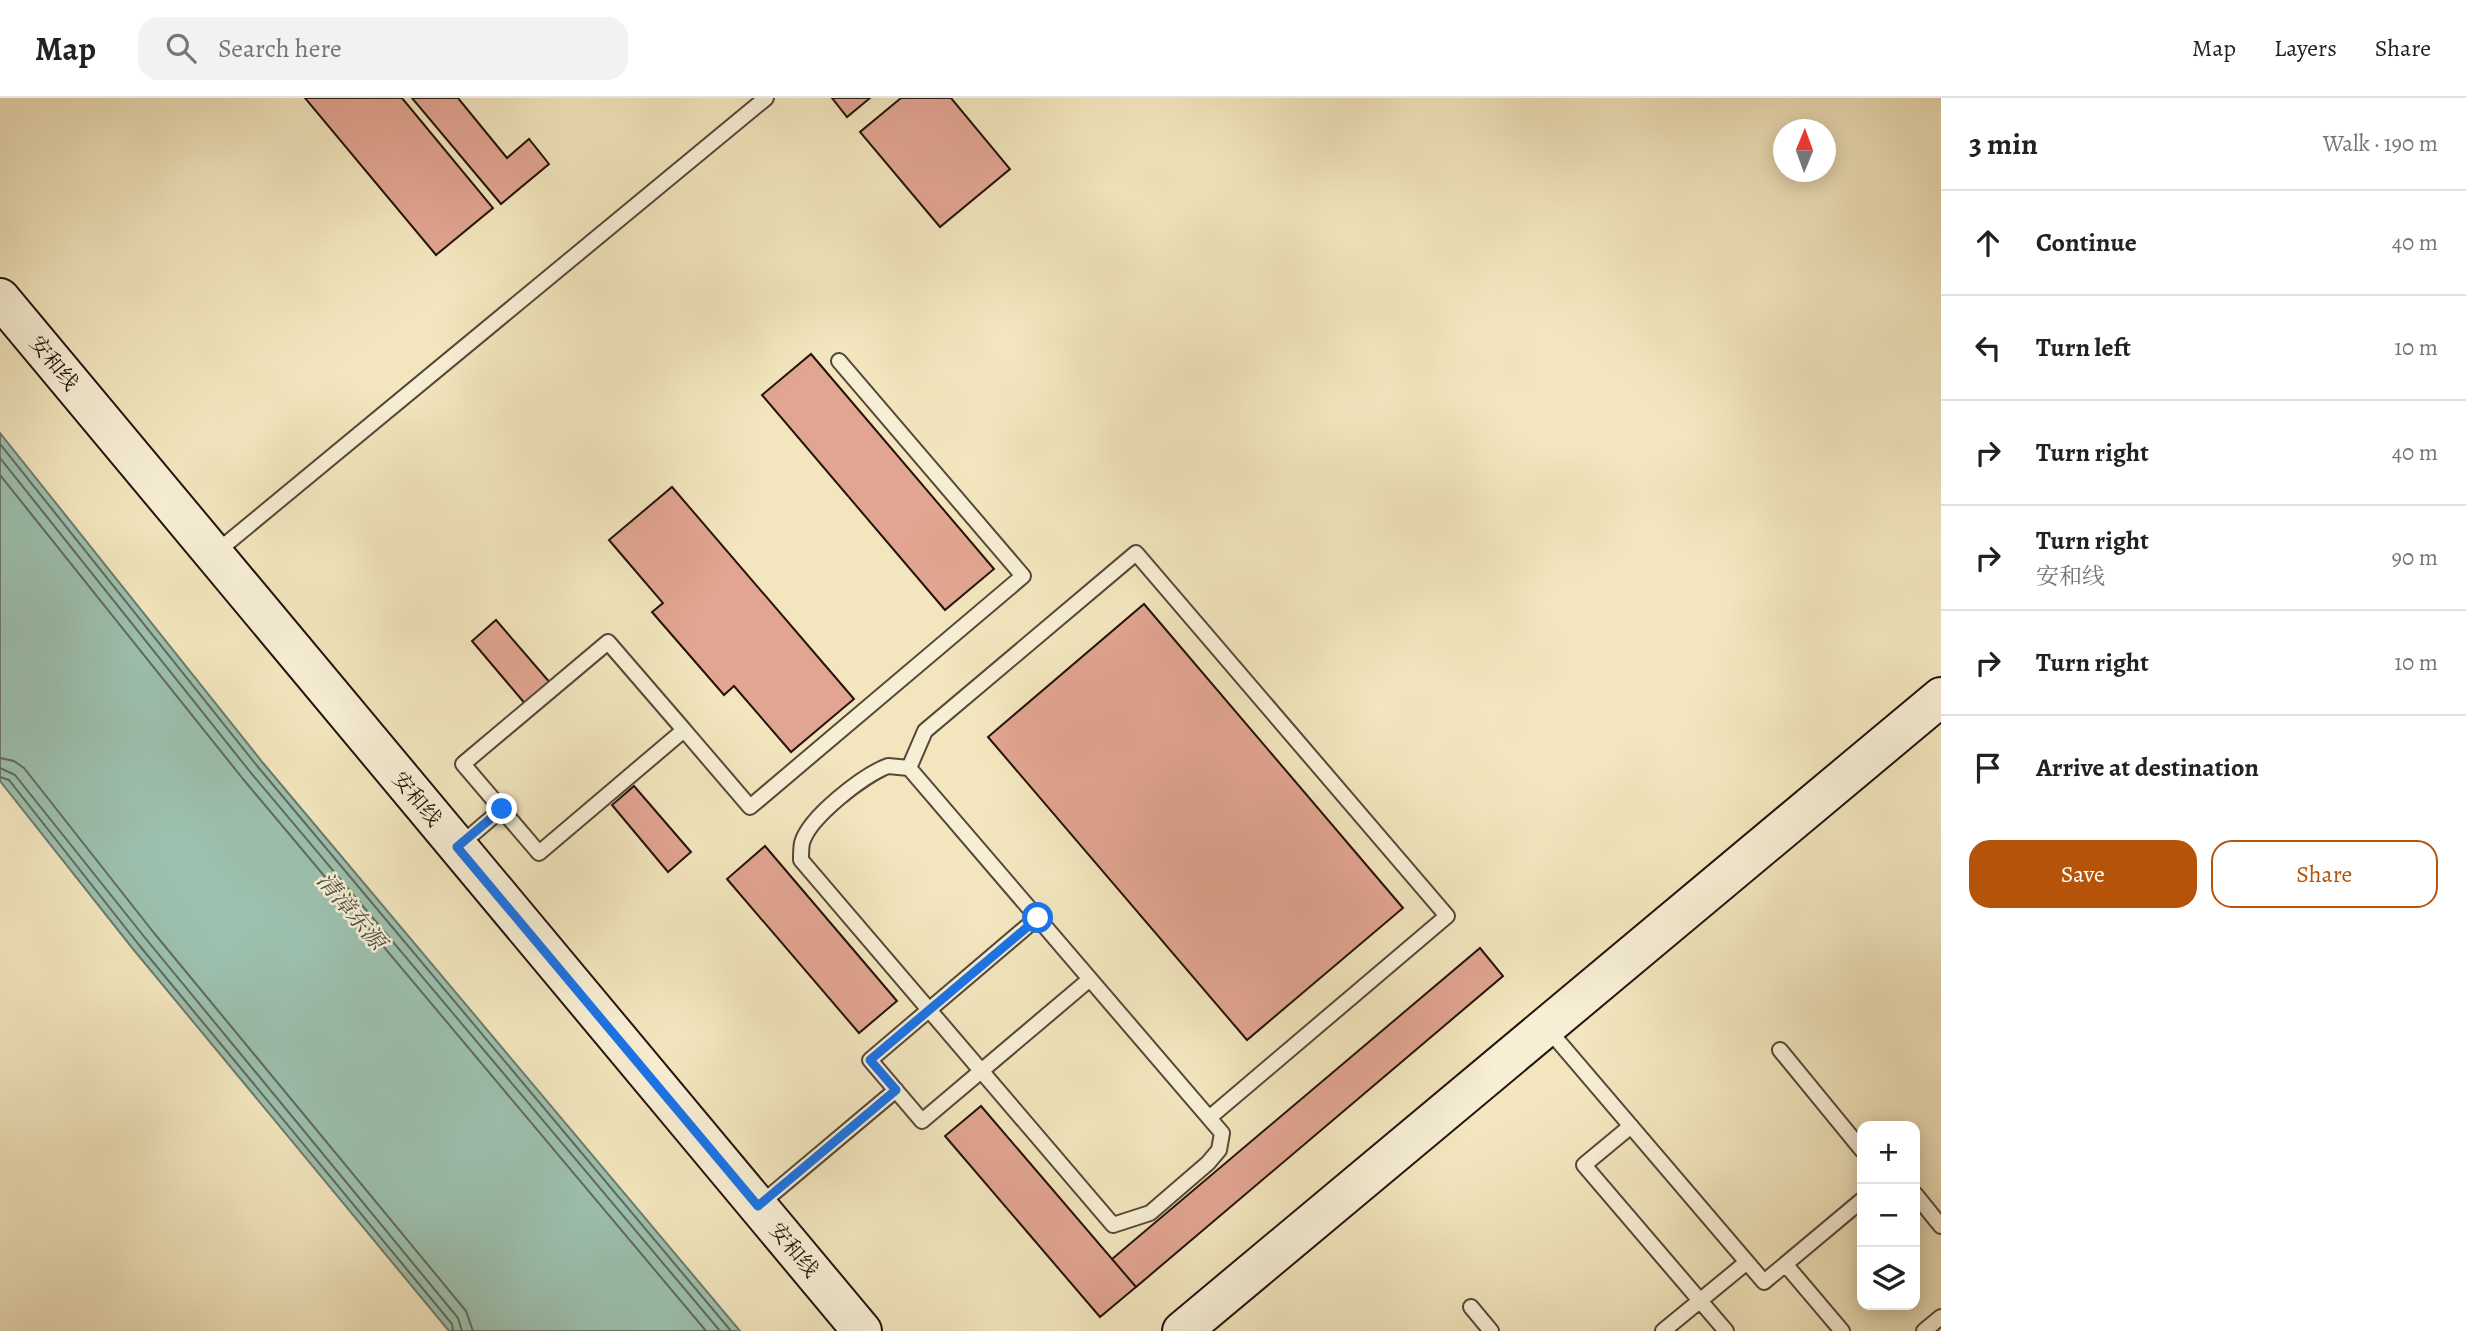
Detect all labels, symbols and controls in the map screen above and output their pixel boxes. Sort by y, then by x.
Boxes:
search box [138,17,628,80]
text: Map [35,26,96,71]
icon: search [162,29,200,67]
text: Search here [218,31,342,66]
text: Map [2192,32,2236,64]
text: Layers [2274,32,2337,64]
text: Share [2375,32,2431,64]
north arrow [1773,119,1836,182]
text: 3 min [1969,124,2038,164]
text: Walk · 190 m [2323,128,2438,159]
icon: ahead [1969,224,2007,262]
text: Continue [2036,225,2137,260]
text: 40 m [2392,227,2438,258]
icon: left [1969,329,2007,367]
street label: 安和线 [23,330,85,396]
text: Turn left [2036,330,2131,365]
text: 10 m [2394,332,2438,363]
icon: right [1969,434,2007,472]
text: Turn right [2036,435,2149,470]
text: 40 m [2392,437,2438,468]
text: Turn right [2036,523,2149,558]
icon: right [1969,539,2007,577]
text: 90 m [2392,542,2438,573]
text: 安和线 [2036,561,2105,592]
icon: right [1969,644,2007,682]
text: Turn right [2036,645,2149,680]
text: 10 m [2394,647,2438,678]
icon: arrive [1969,749,2007,787]
text: Arrive at destination [2036,750,2259,785]
street label: 安和线 [386,766,448,832]
route end [486,793,517,824]
button: Save [1969,840,2197,908]
button: Share [2211,840,2438,908]
water label: 清漳东源 [310,866,395,959]
route start [1022,902,1053,933]
map controls [1857,1121,1920,1310]
button: + [1857,1121,1920,1184]
button: − [1857,1184,1920,1247]
street label: 安和线 [763,1217,825,1283]
button: layers [1857,1247,1920,1310]

